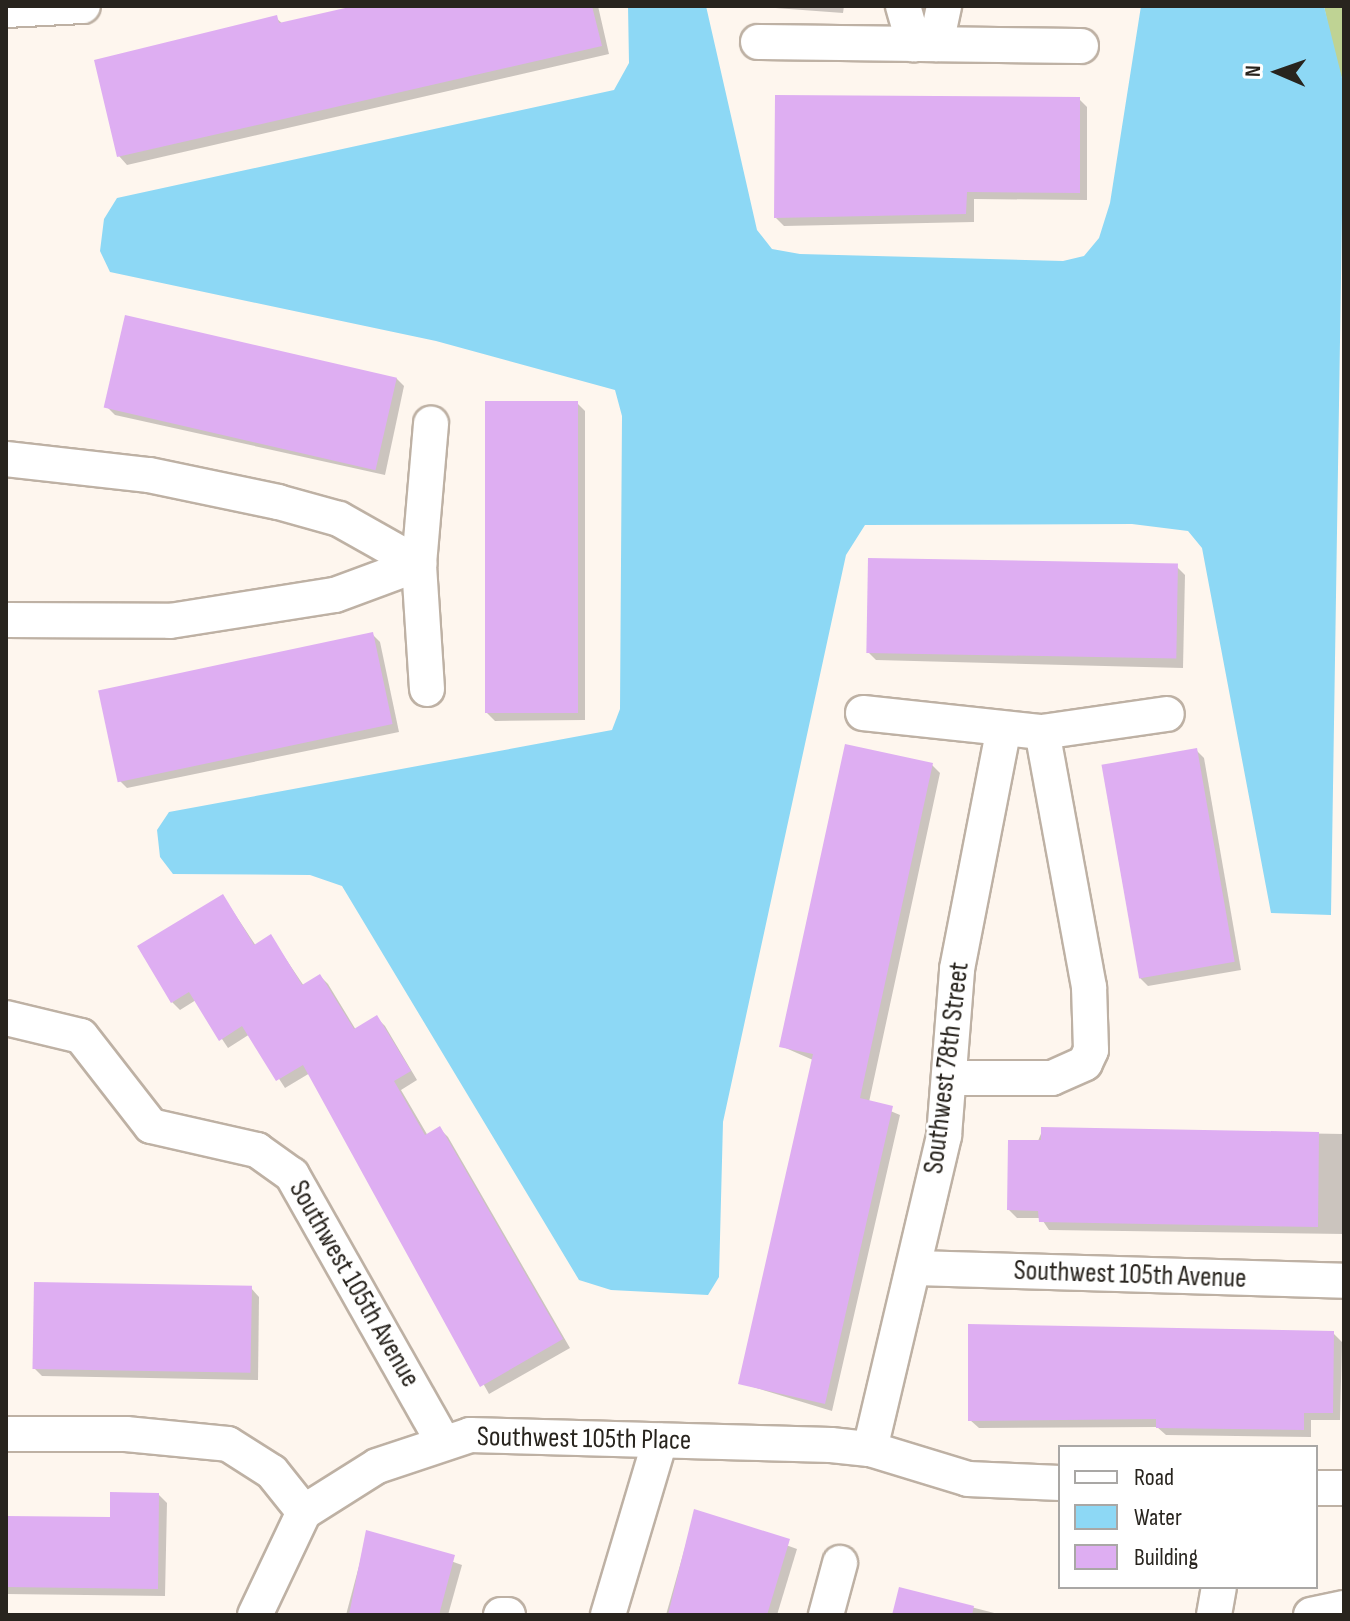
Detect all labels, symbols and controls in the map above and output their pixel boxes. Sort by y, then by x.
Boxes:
north arrow [1238,32,1318,112]
text: N [1240,65,1267,77]
street label: Southwest 78th Street [917,960,977,1176]
street label: Southwest 105th Avenue [281,1175,427,1393]
street label: Southwest 105th Avenue [1013,1254,1247,1296]
street label: Southwest 105th Place [477,1420,691,1458]
legend [1058,1445,1318,1589]
text: Road [1134,1463,1174,1492]
text: Water [1134,1503,1182,1532]
text: Building [1134,1543,1198,1572]

